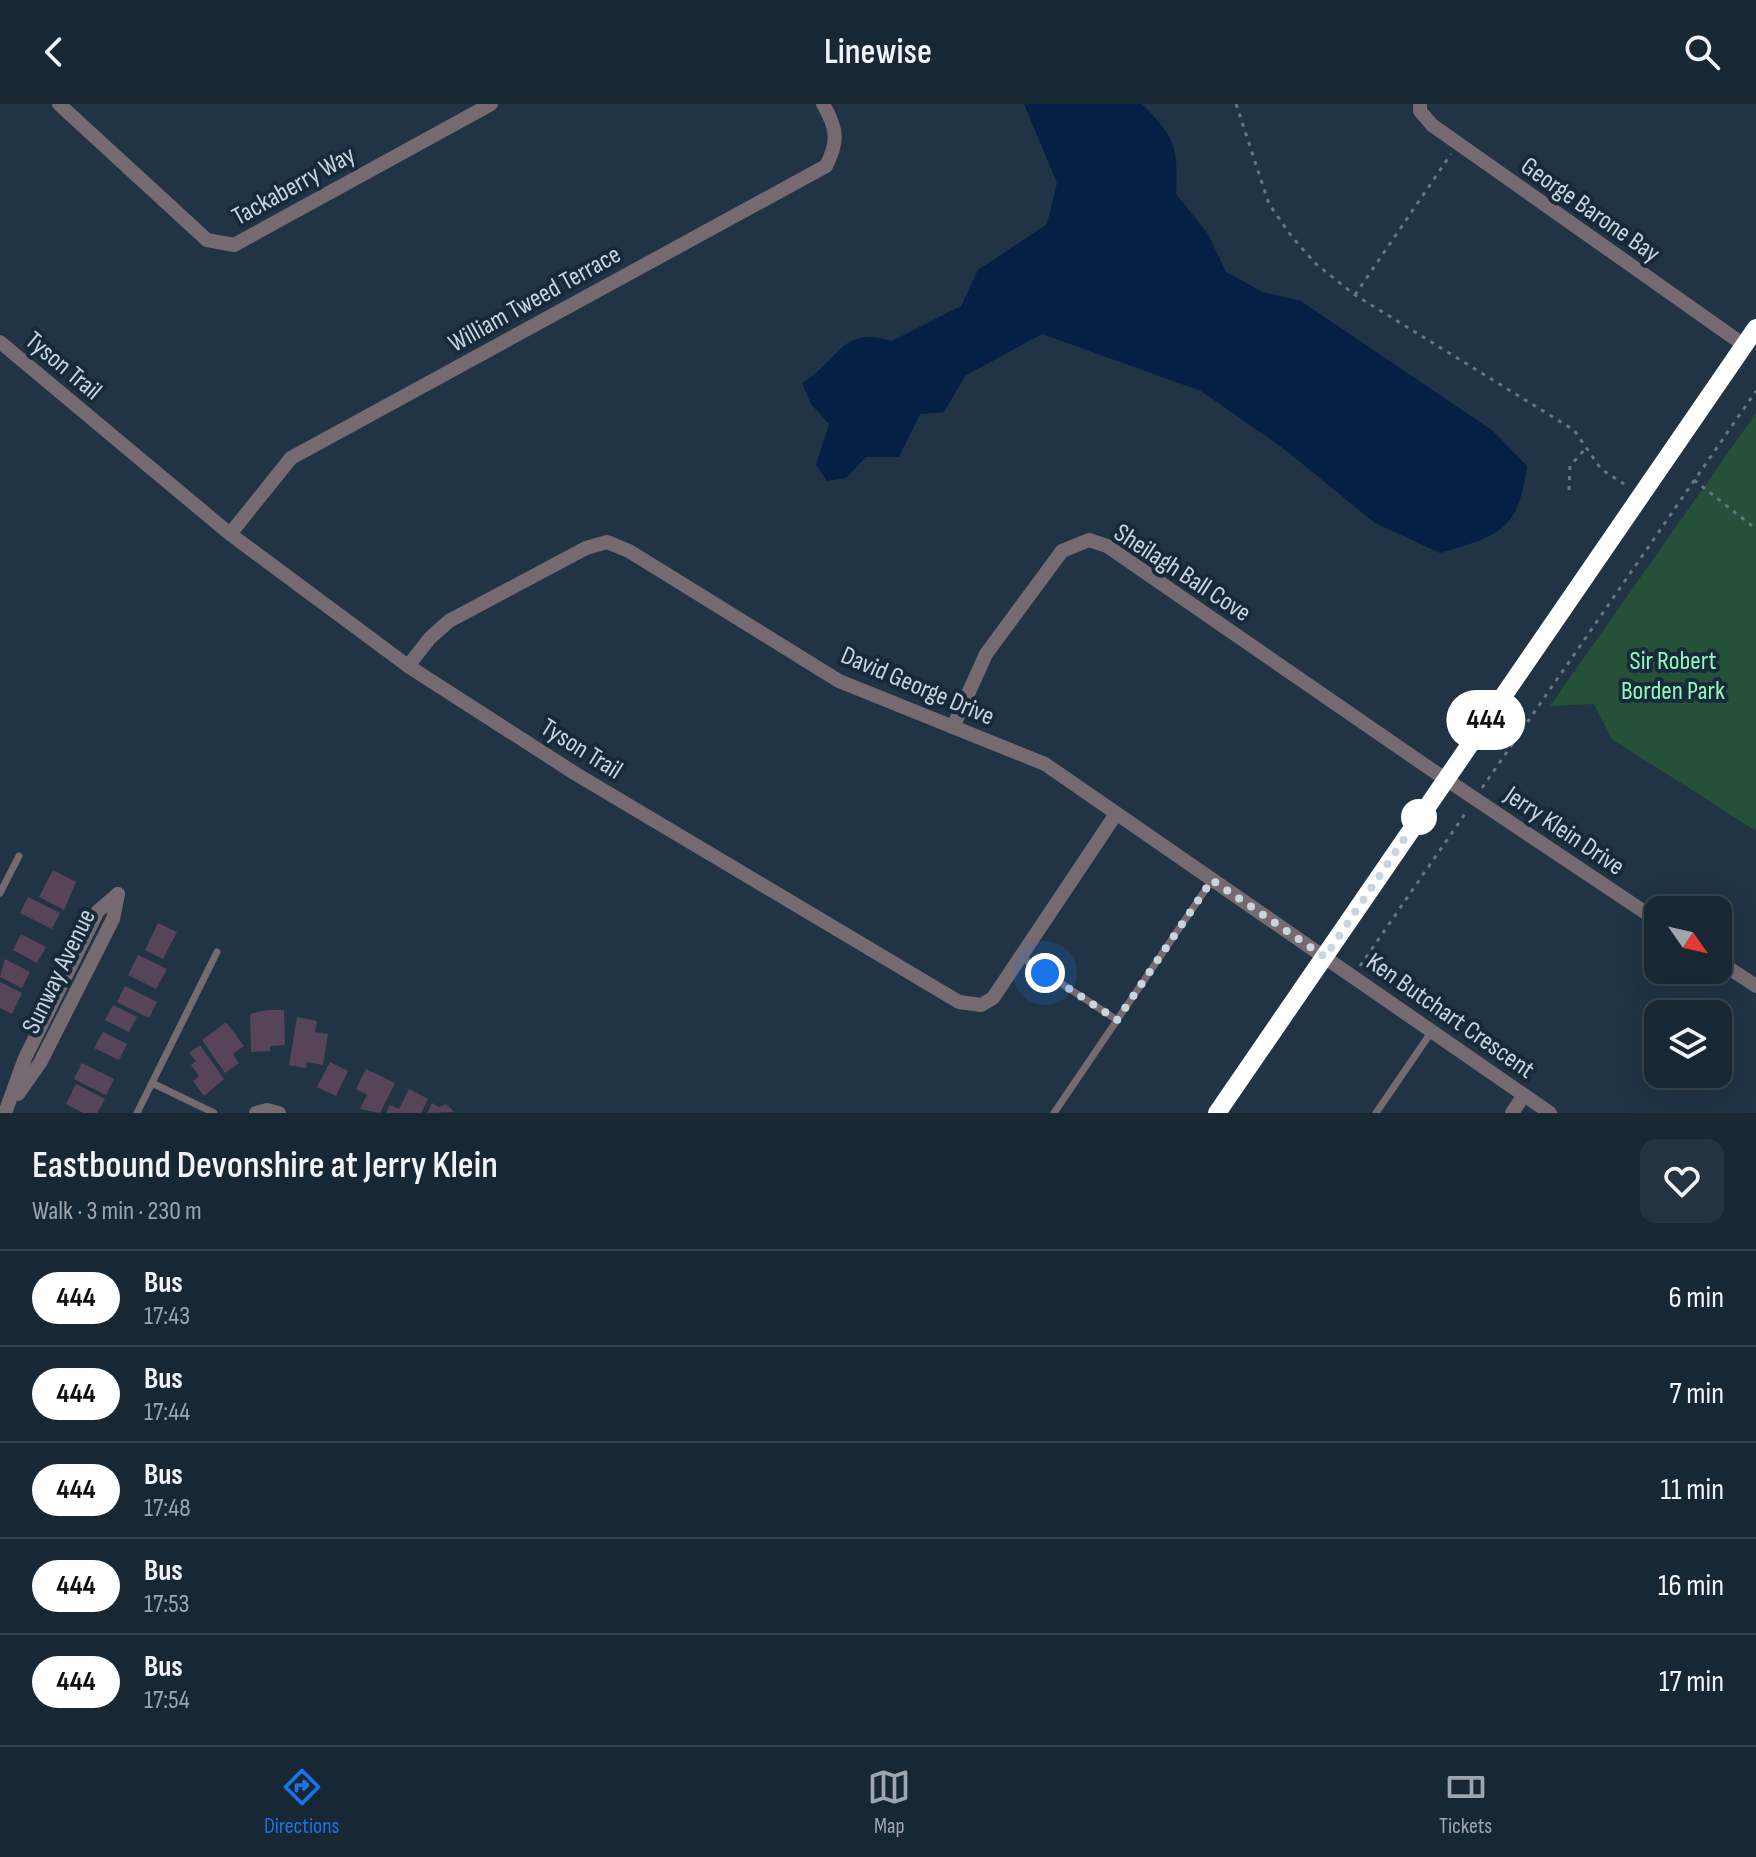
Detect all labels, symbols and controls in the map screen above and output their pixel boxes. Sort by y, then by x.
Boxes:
icon: back [32,30,76,74]
icon: search [1680,30,1724,74]
text: Linewise [824,31,932,74]
street label: Tackaberry Way [227,140,361,233]
street label: George Barone Bay [1515,151,1666,270]
street label: William Tweed Terrace [443,239,626,359]
street label: Tyson Trail [18,325,108,407]
street label: Sheilagh Ball Cove [1108,518,1256,629]
street label: David George Drive [836,640,999,733]
park label: Sir Robert Borden Park [1621,646,1725,707]
line badge: 444 [1440,694,1532,746]
text: 444 [1466,703,1506,736]
street label: Tyson Trail [535,712,628,786]
street label: Jerry Klein Drive [1498,779,1630,883]
unlabelled marker [1402,800,1436,834]
north arrow [1644,896,1732,984]
map controls [1644,896,1732,1088]
street label: Sunway Avenue [16,904,103,1039]
street label: Ken Butchart Crescent [1360,947,1540,1086]
your location [1025,953,1065,993]
button: layers [1644,1000,1732,1088]
button: heart [1640,1139,1724,1223]
text: Eastbound Devonshire at Jerry Klein [32,1143,498,1188]
text: Walk · 3 min · 230 m [32,1196,202,1227]
text: Bus [144,1265,183,1301]
text: 6 min [1668,1280,1724,1316]
text: 444 [56,1281,96,1314]
text: 17:43 [144,1301,190,1332]
text: Bus [144,1361,183,1397]
text: 7 min [1670,1376,1724,1412]
text: 444 [56,1377,96,1410]
text: 17:44 [144,1397,190,1428]
text: Bus [144,1457,183,1493]
text: 11 min [1661,1472,1724,1508]
text: 444 [56,1473,96,1506]
text: 17:48 [144,1493,191,1524]
text: Bus [144,1553,183,1589]
text: 16 min [1658,1568,1724,1604]
text: 444 [56,1569,96,1602]
text: 17:53 [144,1589,190,1620]
text: Bus [144,1649,183,1685]
text: 17 min [1659,1664,1724,1700]
text: 444 [56,1665,96,1698]
text: 17:54 [144,1685,190,1716]
tab: Directions [264,1765,340,1840]
tab: Map [867,1765,911,1840]
tab: Tickets [1439,1765,1492,1840]

